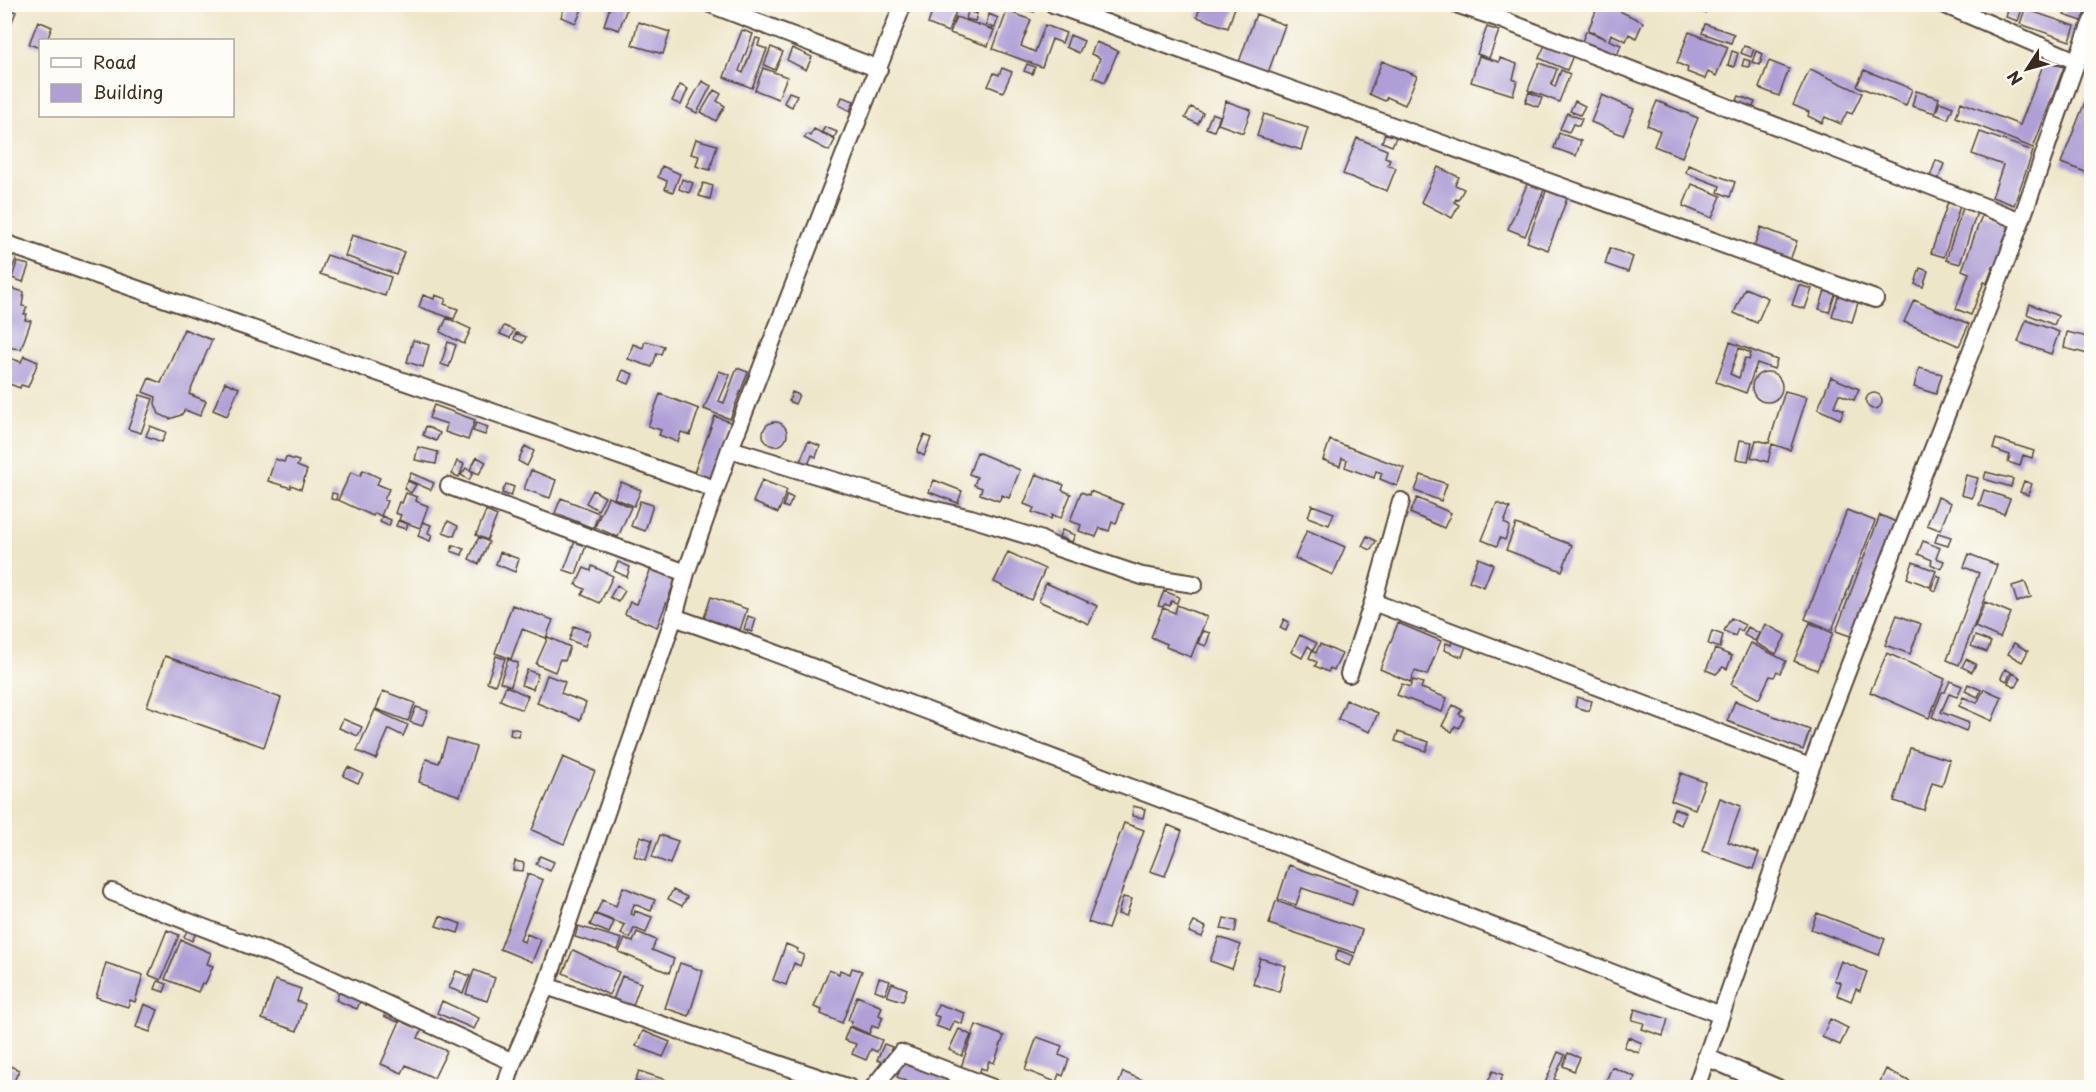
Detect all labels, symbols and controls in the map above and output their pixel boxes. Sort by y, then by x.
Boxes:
legend [39,39,234,117]
north arrow [1997,39,2057,99]
text: Road [93,48,137,75]
text: N [2001,66,2027,91]
text: Building [93,78,163,105]

